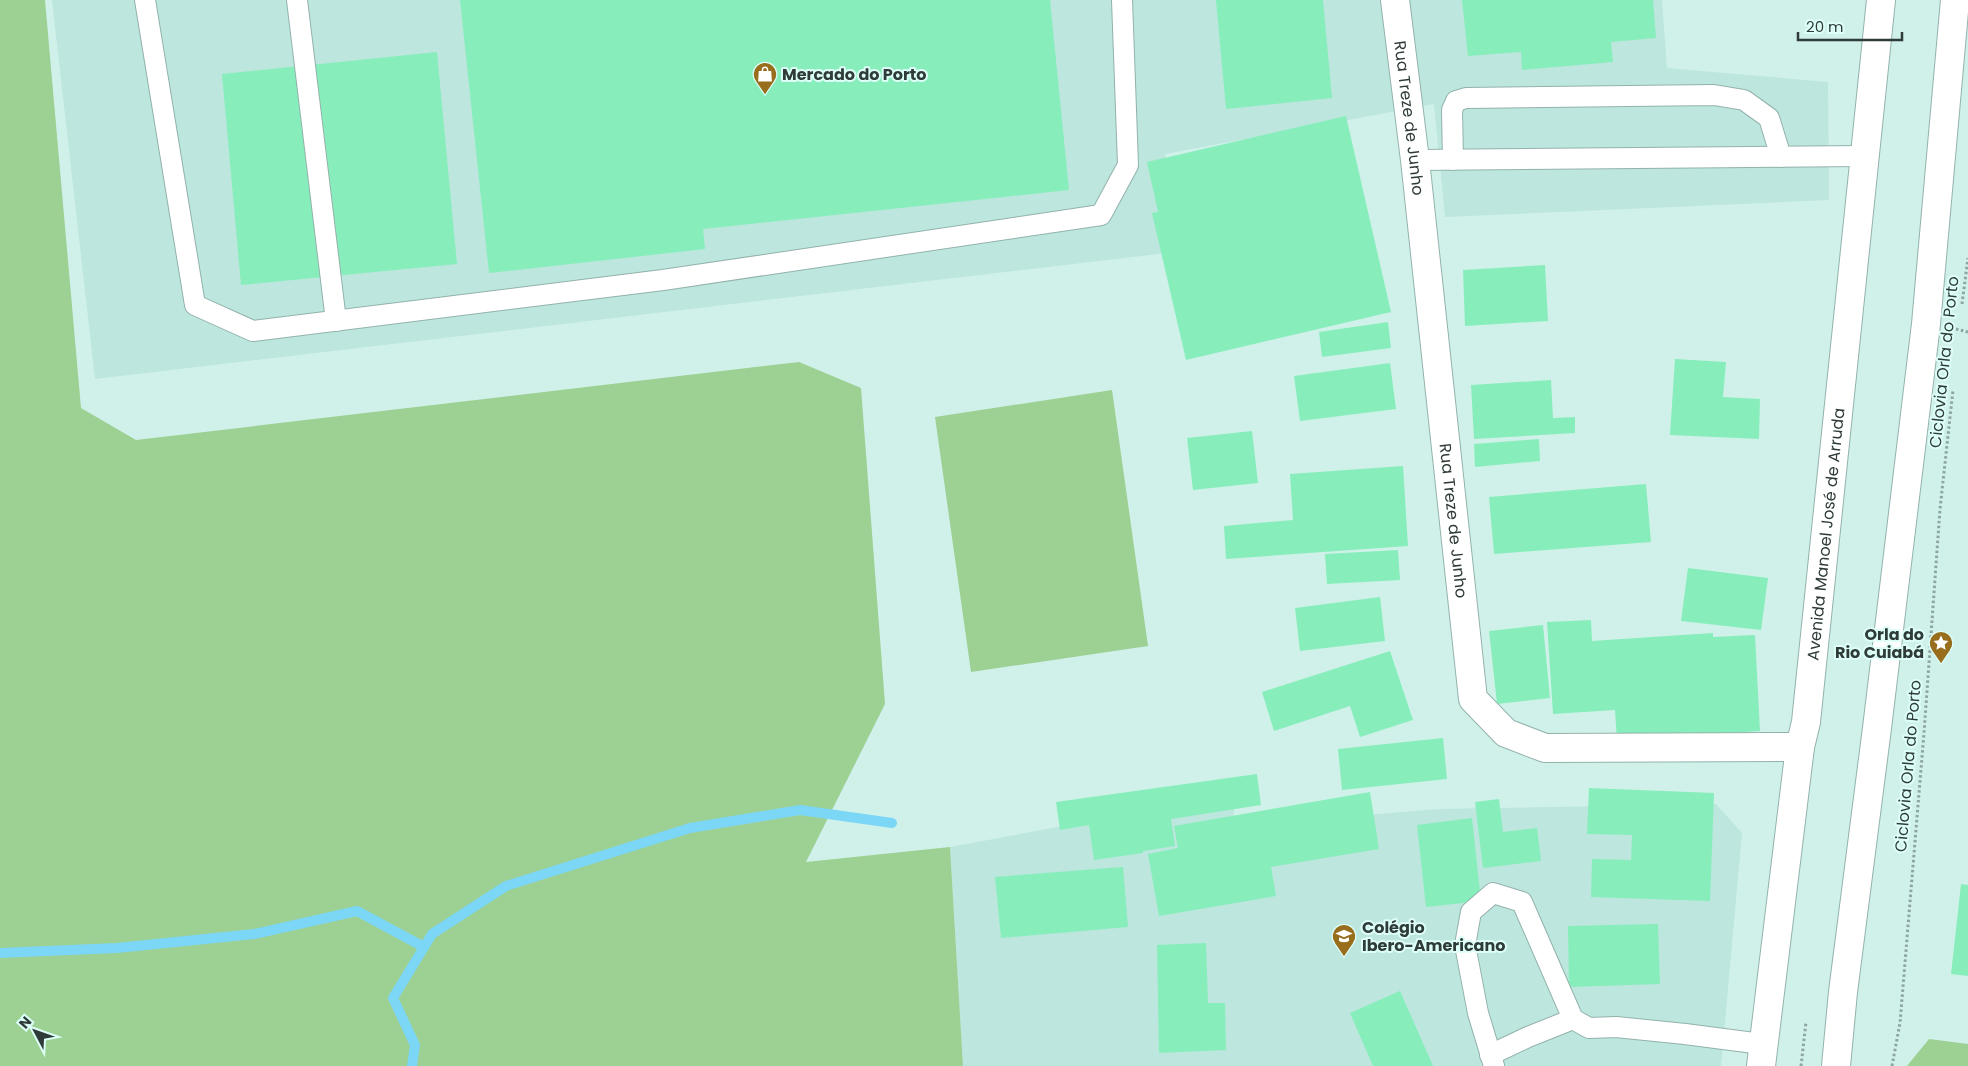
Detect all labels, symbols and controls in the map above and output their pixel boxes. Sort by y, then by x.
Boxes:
scale bar [1798,10,1902,42]
text: 20 m [1806,16,1844,37]
street label: Rua Treze de Junho [1389,39,1430,197]
shop icon: Mercado do Porto [752,61,778,95]
place label: Mercado do Porto [782,63,927,86]
street label: Ciclovia Orla do Porto [1924,275,1964,449]
street label: Avenida Manoel José de Arruda [1801,407,1850,662]
street label: Rua Treze de Junho [1434,442,1474,599]
place label: Orla do Rio Cuiabá [1835,623,1924,664]
place icon: Orla do Rio Cuiabá [1928,630,1954,664]
street label: Ciclovia Orla do Porto [1889,679,1927,853]
place label: Colégio Ibero-Americano [1362,916,1505,957]
school or university icon: Colégio Ibero-Americano [1331,923,1357,957]
north arrow [10,1006,60,1056]
text: N [14,1012,36,1033]

